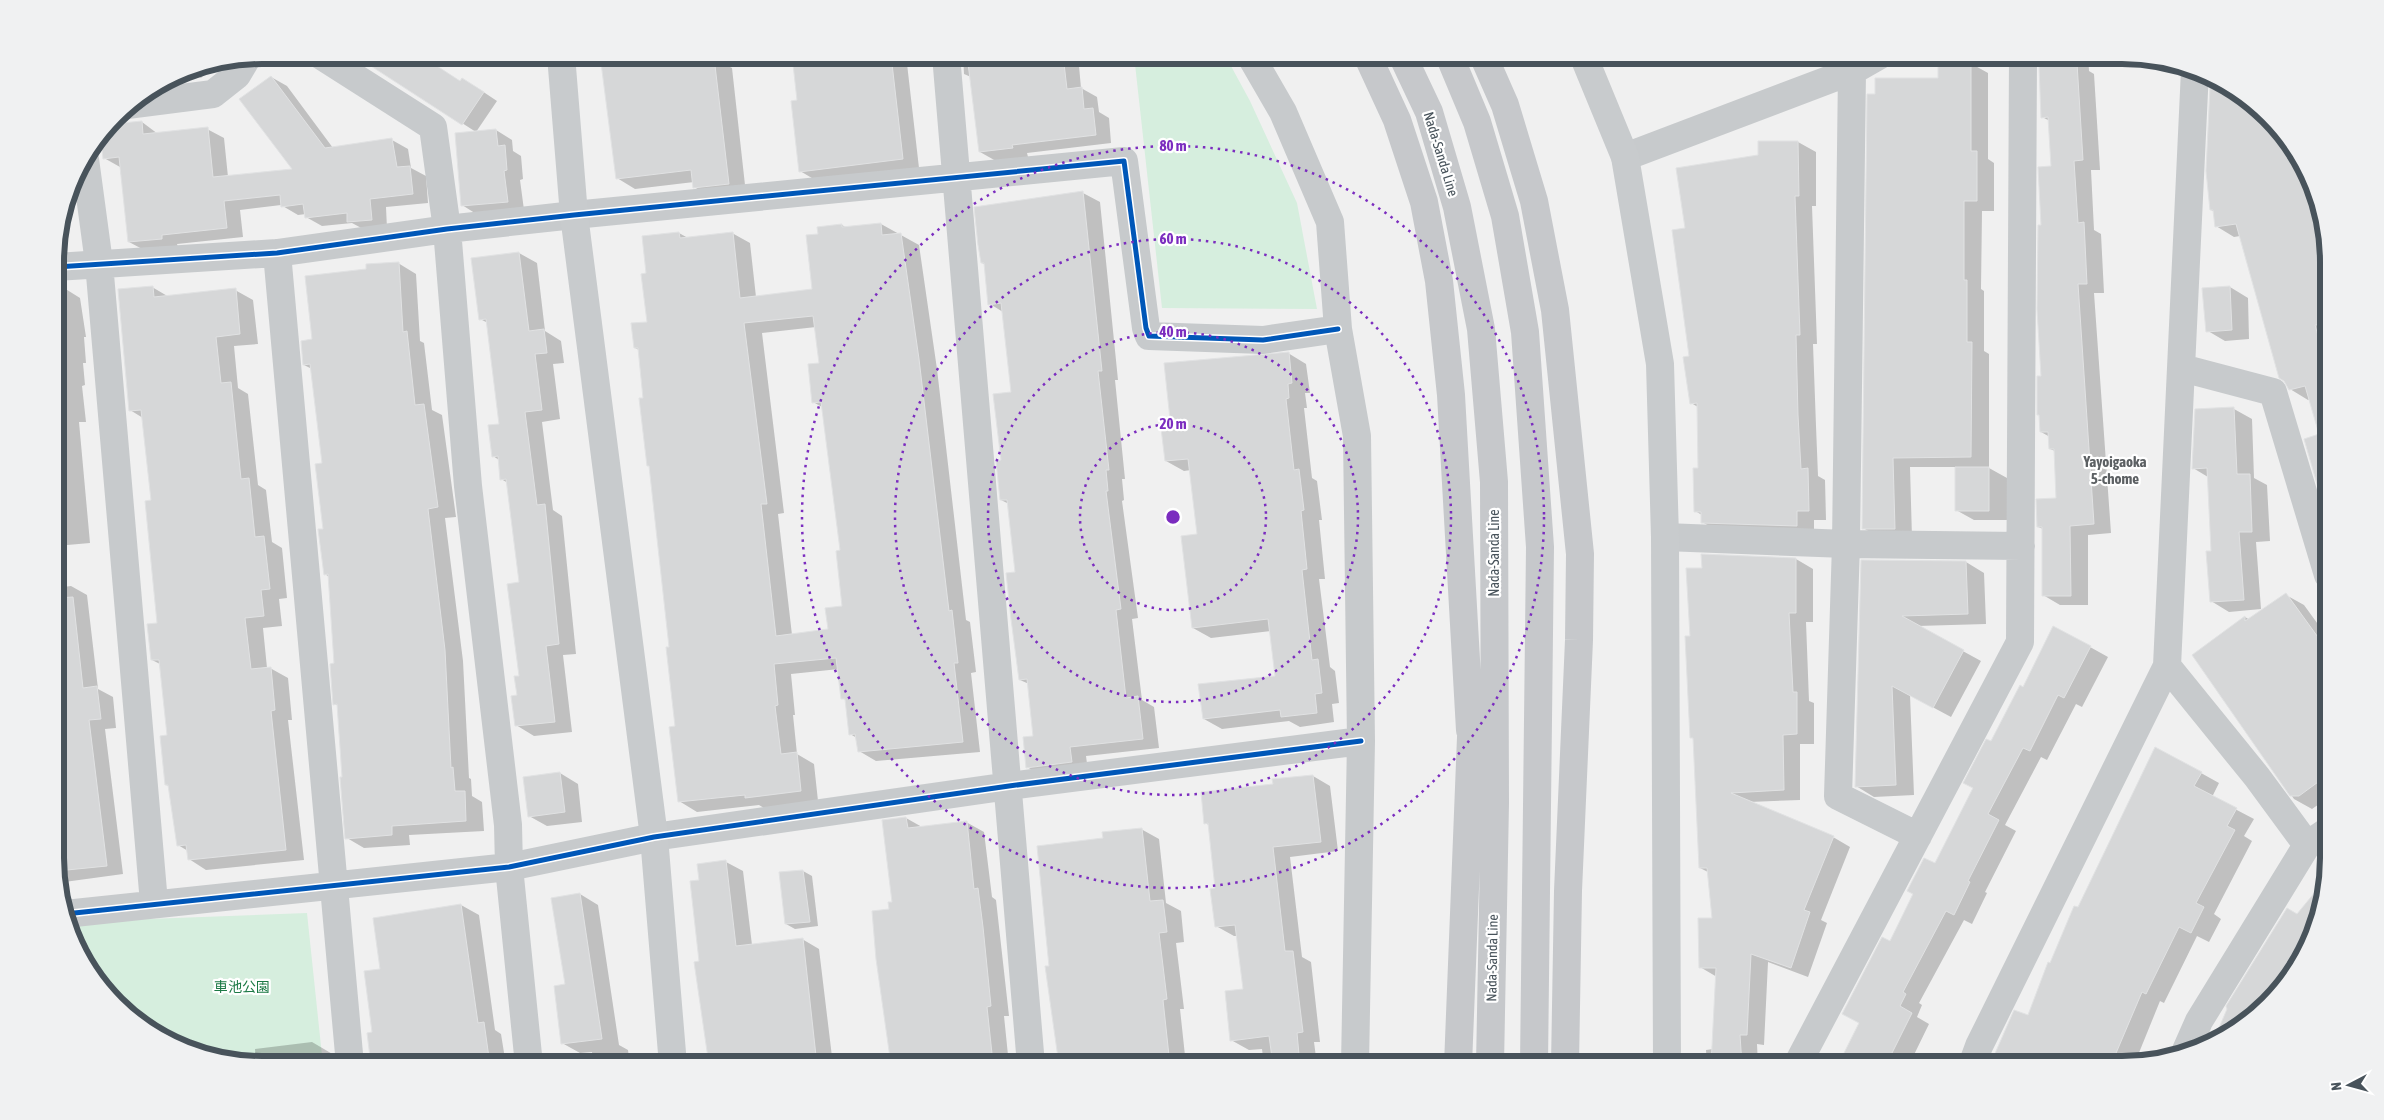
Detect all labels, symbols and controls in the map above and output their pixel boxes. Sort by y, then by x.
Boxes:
street label: Nada-Sanda Line [1421,110,1461,198]
text: 80 m [1160,137,1187,154]
text: 60 m [1160,230,1187,247]
text: 40 m [1159,323,1187,340]
text: 20 m [1160,415,1187,432]
district label: Yayoigaoka 5-chome [2082,453,2147,487]
centre of rings [1164,508,1182,526]
street label: Nada-Sanda Line [1486,509,1502,597]
street label: Nada-Sanda Line [1483,914,1501,1002]
park label: 車池公園 [214,979,270,995]
north arrow [2324,1060,2374,1110]
text: N [2328,1081,2344,1091]

